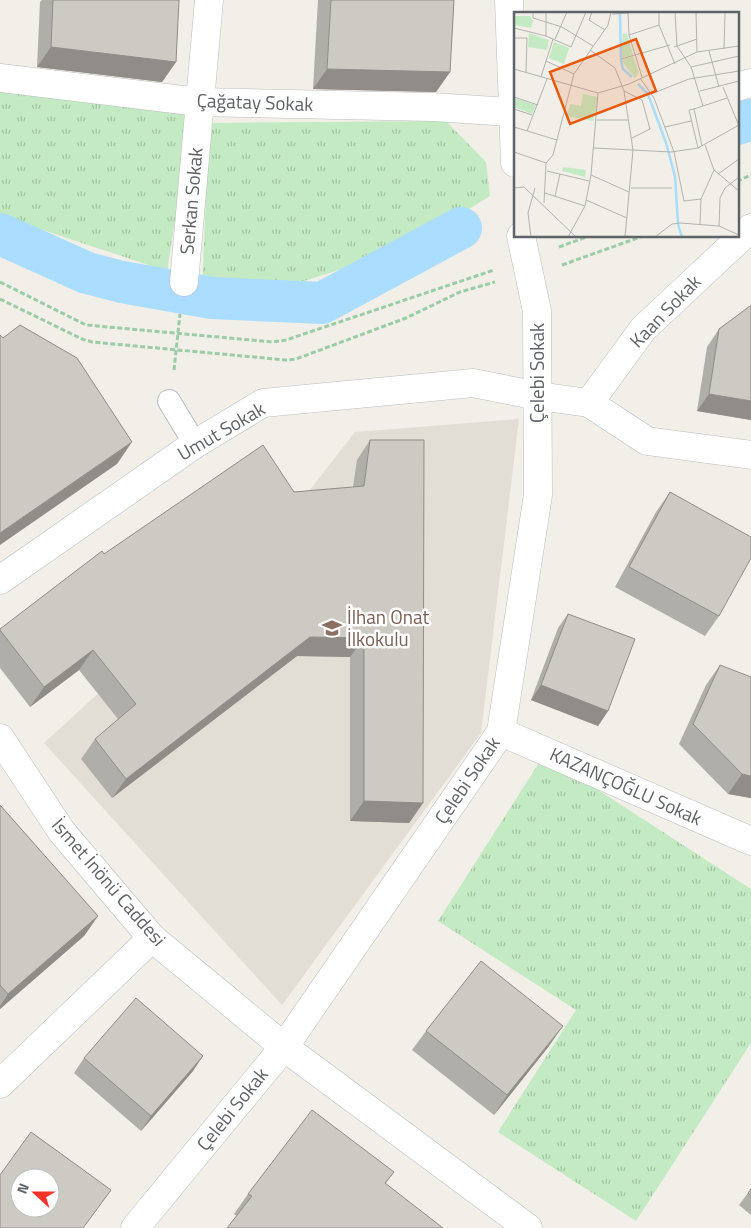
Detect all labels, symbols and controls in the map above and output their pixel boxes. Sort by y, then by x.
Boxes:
inset map [514,12,738,238]
street label: Çağatay Sokak [196,85,314,118]
street label: Serkan Sokak [171,146,210,256]
street label: Kaan Sokak [622,267,707,354]
street label: Çelebi Sokak [522,323,551,423]
street label: Umut Sokak [171,394,270,467]
place label: İlhan Onat İlkokulu [347,602,429,653]
school or university icon: İlhan Onat İlkokulu [321,617,343,639]
street label: Çelebi Sokak [427,730,507,829]
street label: KAZANÇOĞLU Sokak [545,739,707,832]
street label: İsmet İnönü Caddesi [45,811,173,952]
street label: Çelebi Sokak [189,1061,274,1157]
north arrow [10,1168,60,1218]
text: N [11,1180,34,1196]

